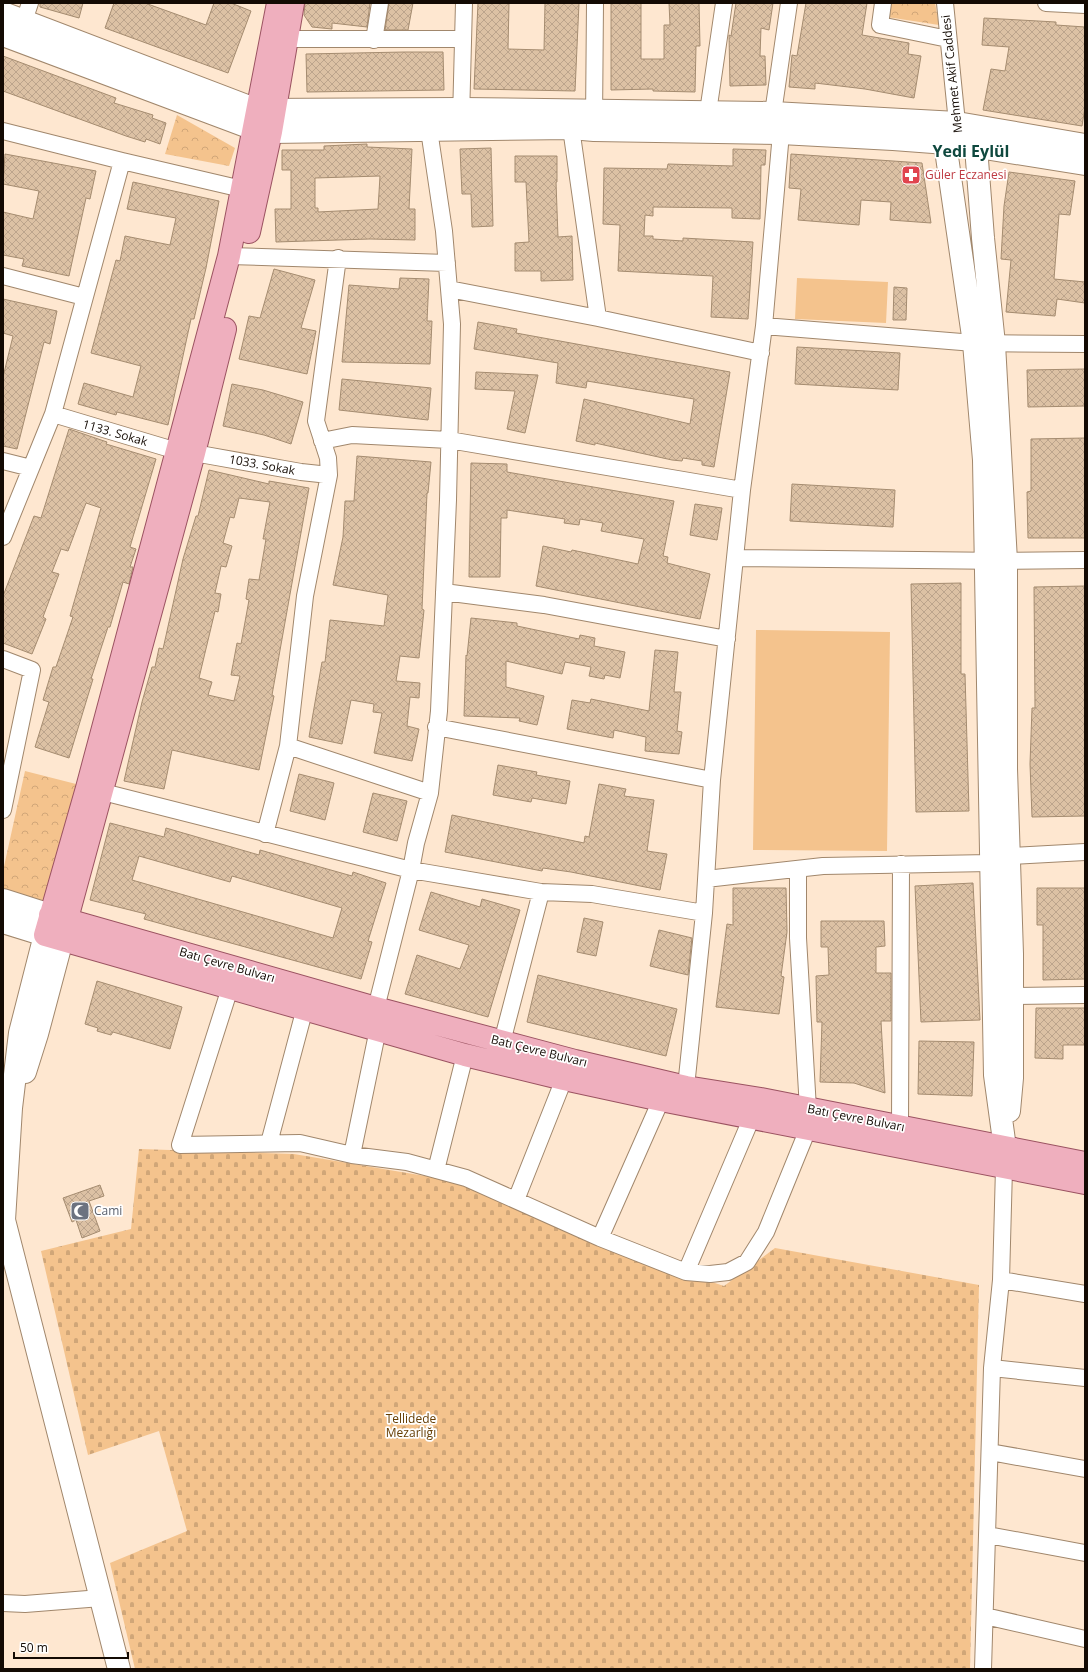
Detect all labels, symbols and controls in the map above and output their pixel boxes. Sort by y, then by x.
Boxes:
street label: Mehmet Akif Caddesi [937,14,966,134]
district label: Yedi Eylül [933,140,1009,162]
pharmacy icon: Güler Eczanesi [900,164,922,186]
place label: Güler Eczanesi [925,166,1006,183]
street label: 1133. Sokak [81,415,150,450]
street label: 1033. Sokak [228,450,297,479]
street label: Batı Çevre Bulvarı [177,943,277,986]
street label: Batı Çevre Bulvarı [489,1030,589,1071]
street label: Batı Çevre Bulvarı [806,1100,906,1135]
mosque icon: Cami [69,1200,91,1222]
place label: Cami [94,1202,122,1219]
park label: Tellidede Mezarlığı [386,1410,437,1441]
scale bar [14,1634,128,1660]
text: 50 m [20,1639,48,1656]

